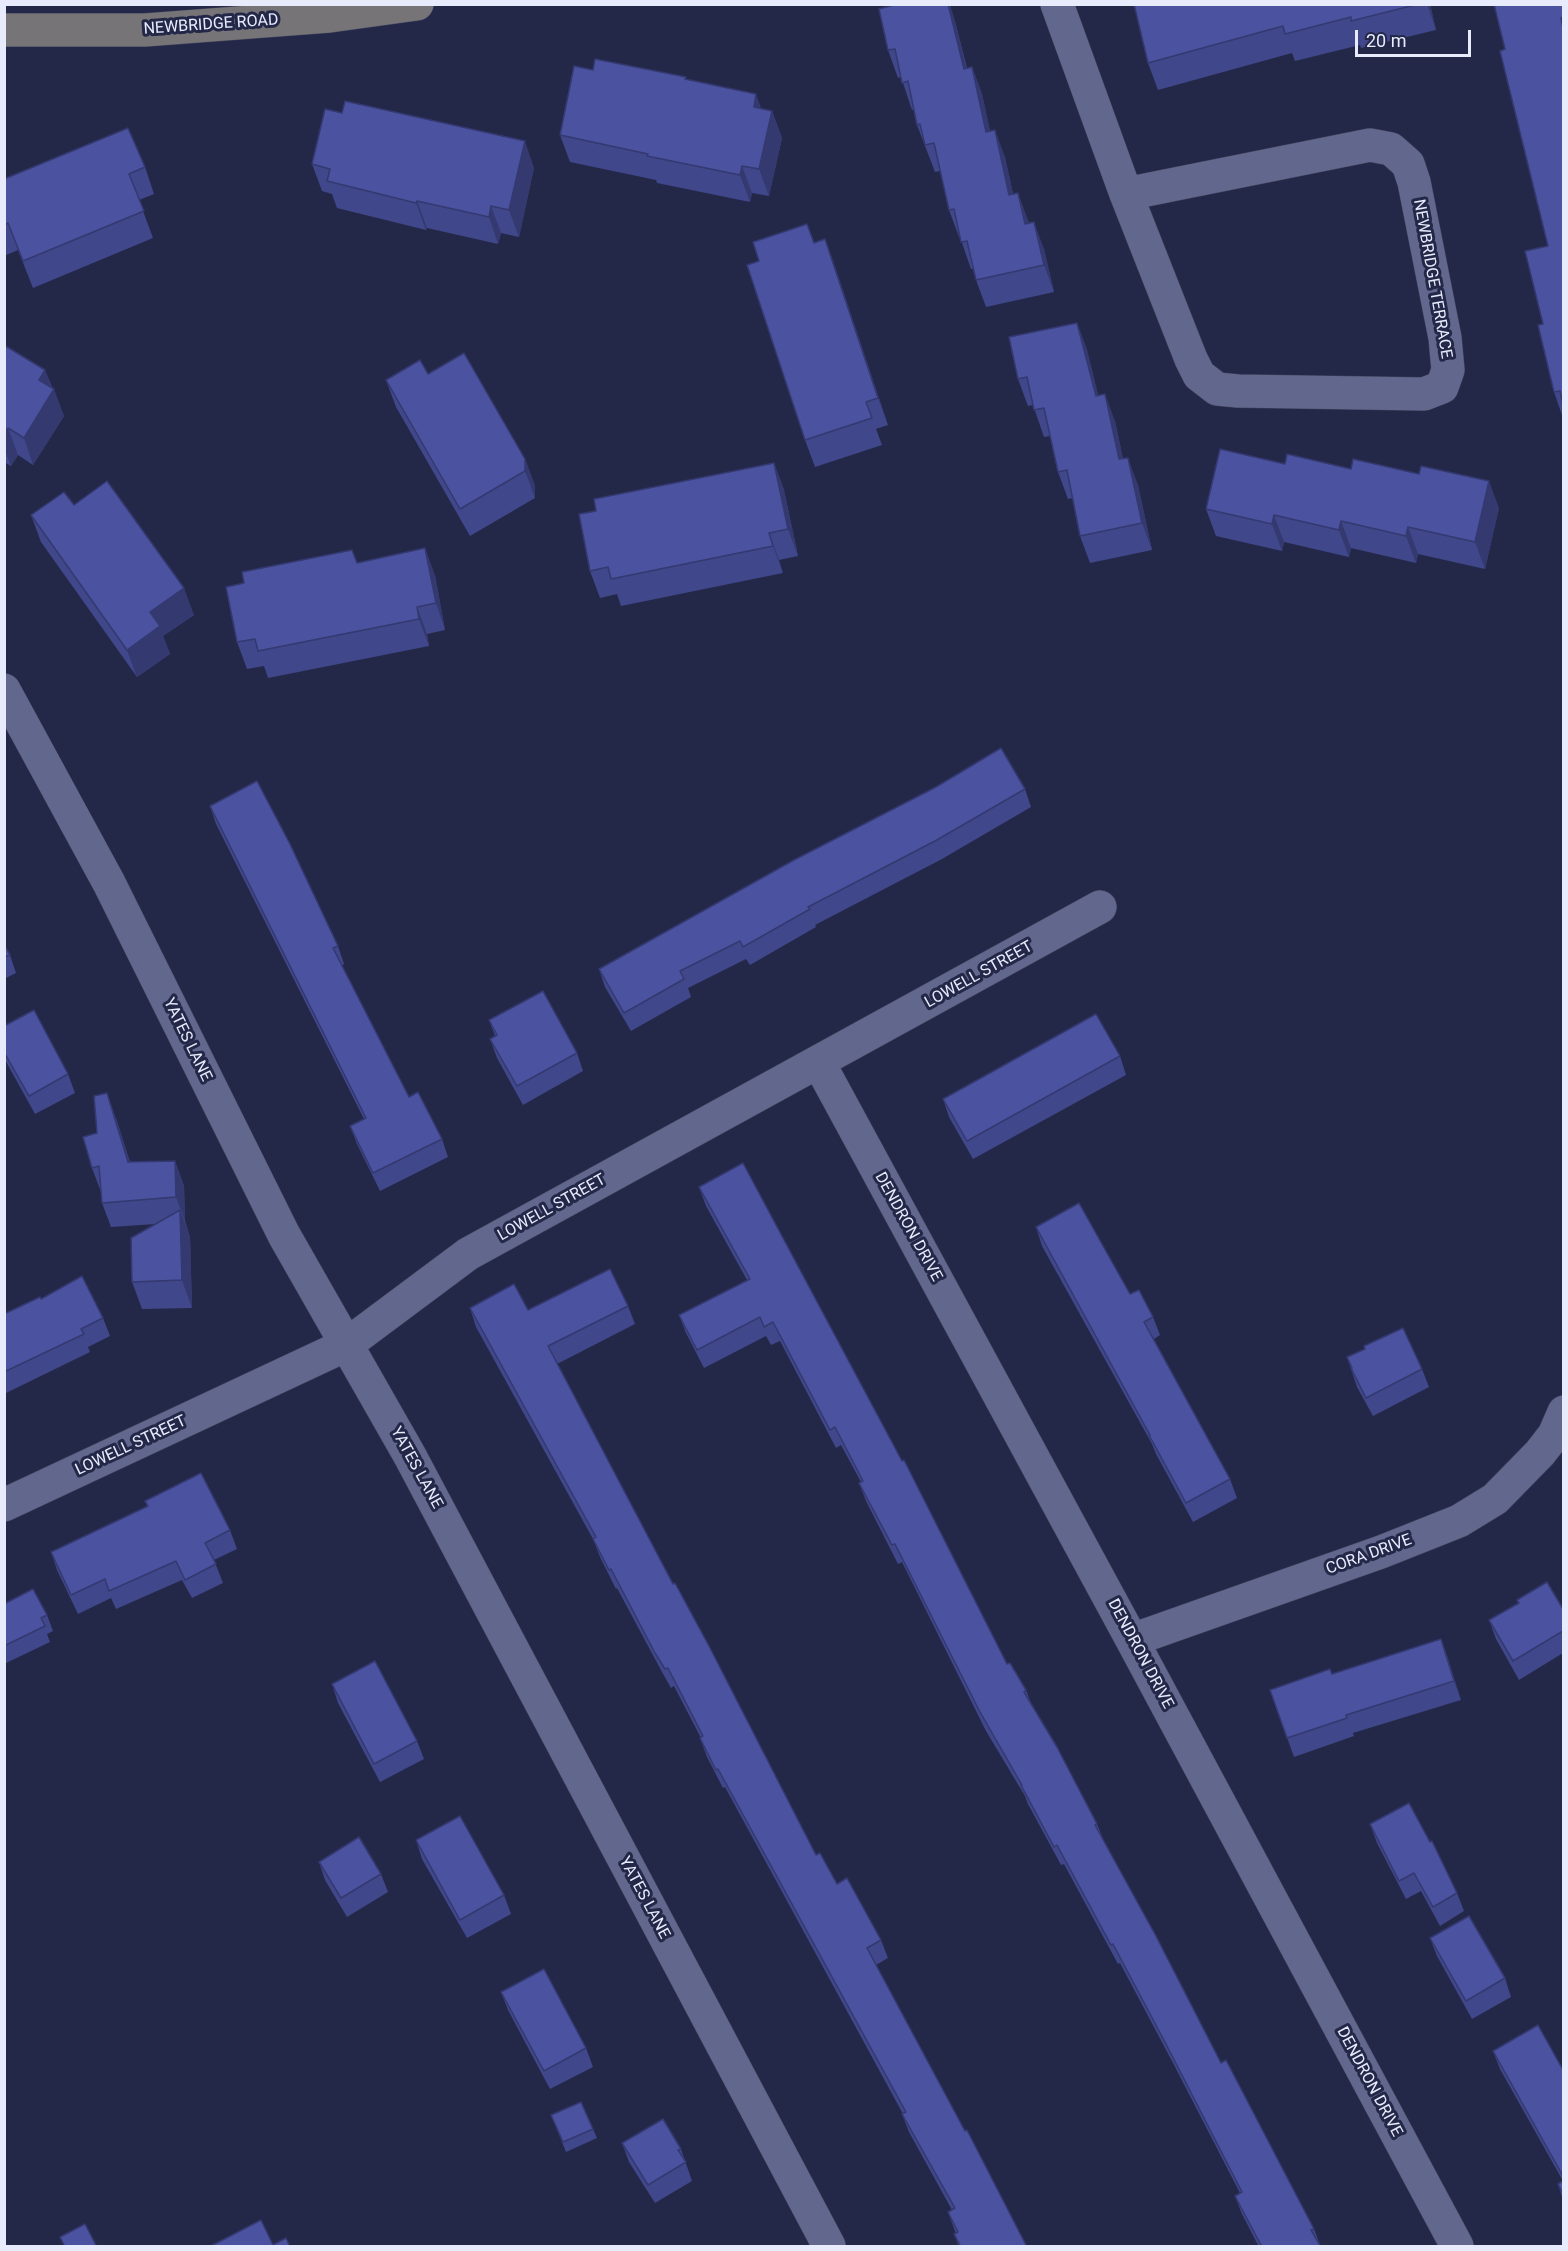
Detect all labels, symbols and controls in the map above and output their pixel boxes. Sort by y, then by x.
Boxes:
street label: NEWBRIDGE ROAD [143,11,279,39]
scale bar [1358,18,1474,56]
text: 20 m [1366,30,1406,51]
street label: NEWBRIDGE TERRACE [1409,198,1455,360]
street label: LOWELL STREET [922,937,1036,1013]
street label: YATES LANE [159,995,215,1085]
street label: DENDRON DRIVE [870,1169,946,1285]
street label: LOWELL STREET [495,1170,609,1246]
street label: LOWELL STREET [72,1412,190,1480]
street label: YATES LANE [386,1424,446,1512]
street label: CORA DRIVE [1324,1531,1414,1579]
street label: DENDRON DRIVE [1103,1596,1177,1712]
street label: YATES LANE [614,1854,674,1942]
street label: DENDRON DRIVE [1332,2024,1406,2140]

